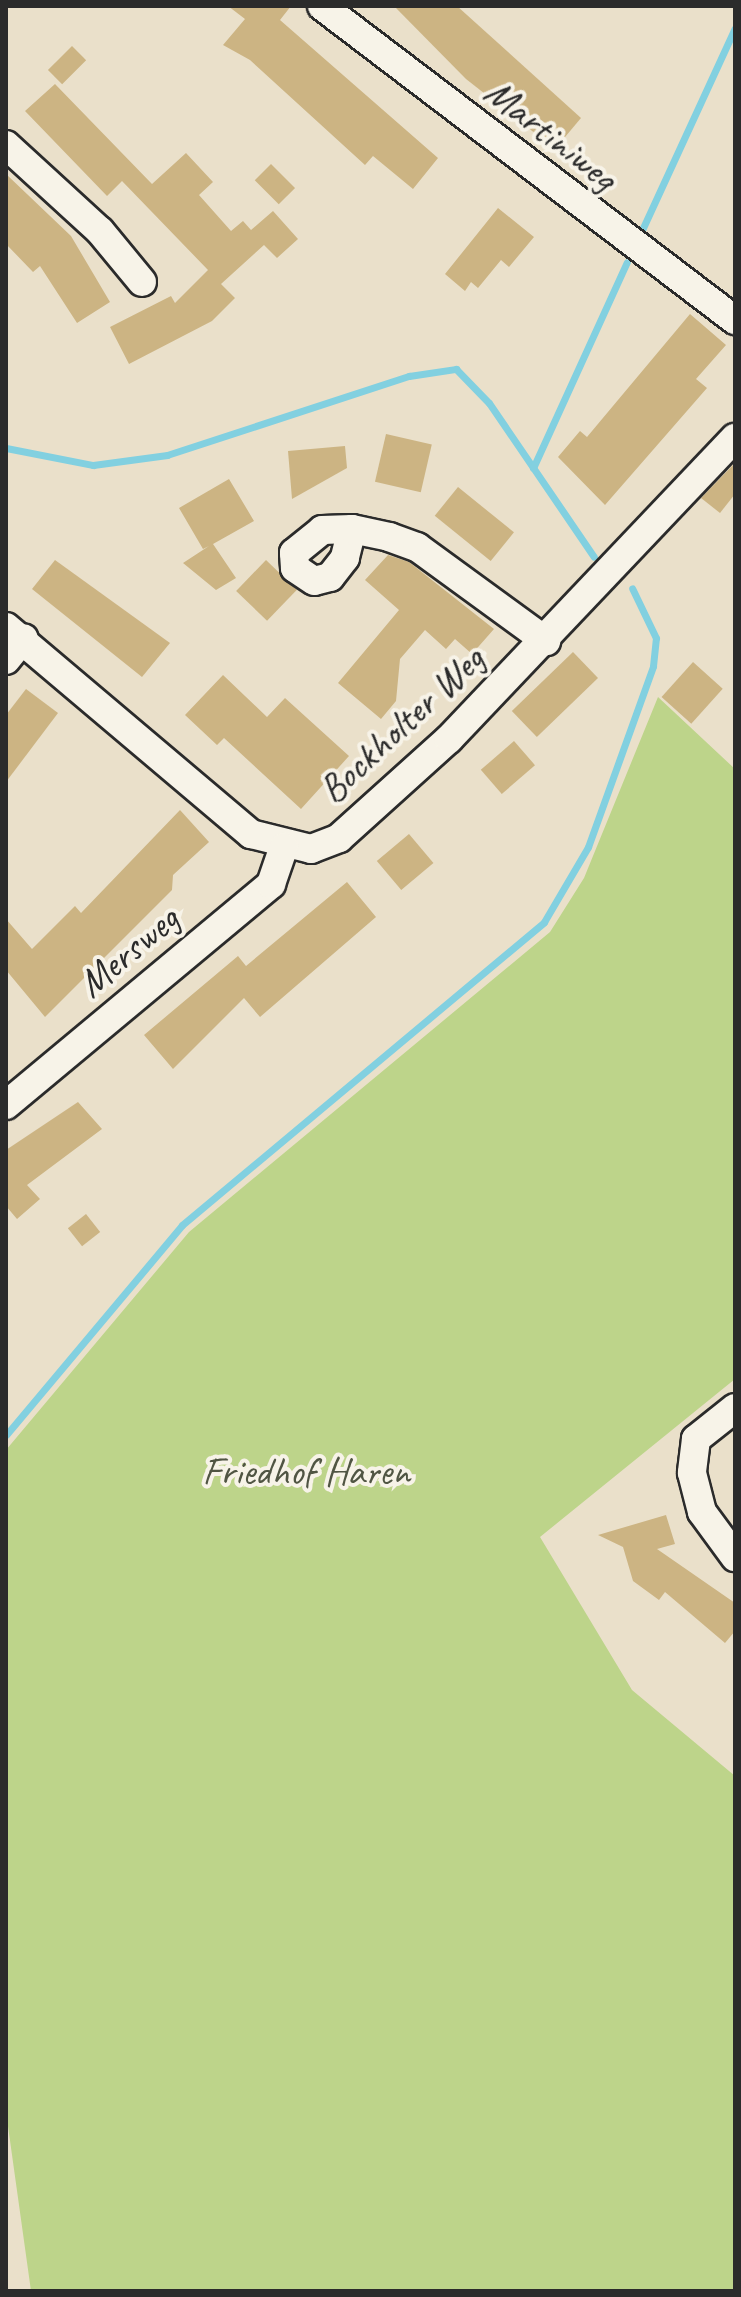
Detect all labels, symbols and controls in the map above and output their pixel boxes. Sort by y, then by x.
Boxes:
street label: Martiniweg [475,67,627,201]
street label: Bockholter Weg [308,635,494,813]
street label: Mersweg [67,895,189,1007]
park label: Friedhof Haren [202,1447,410,1495]

